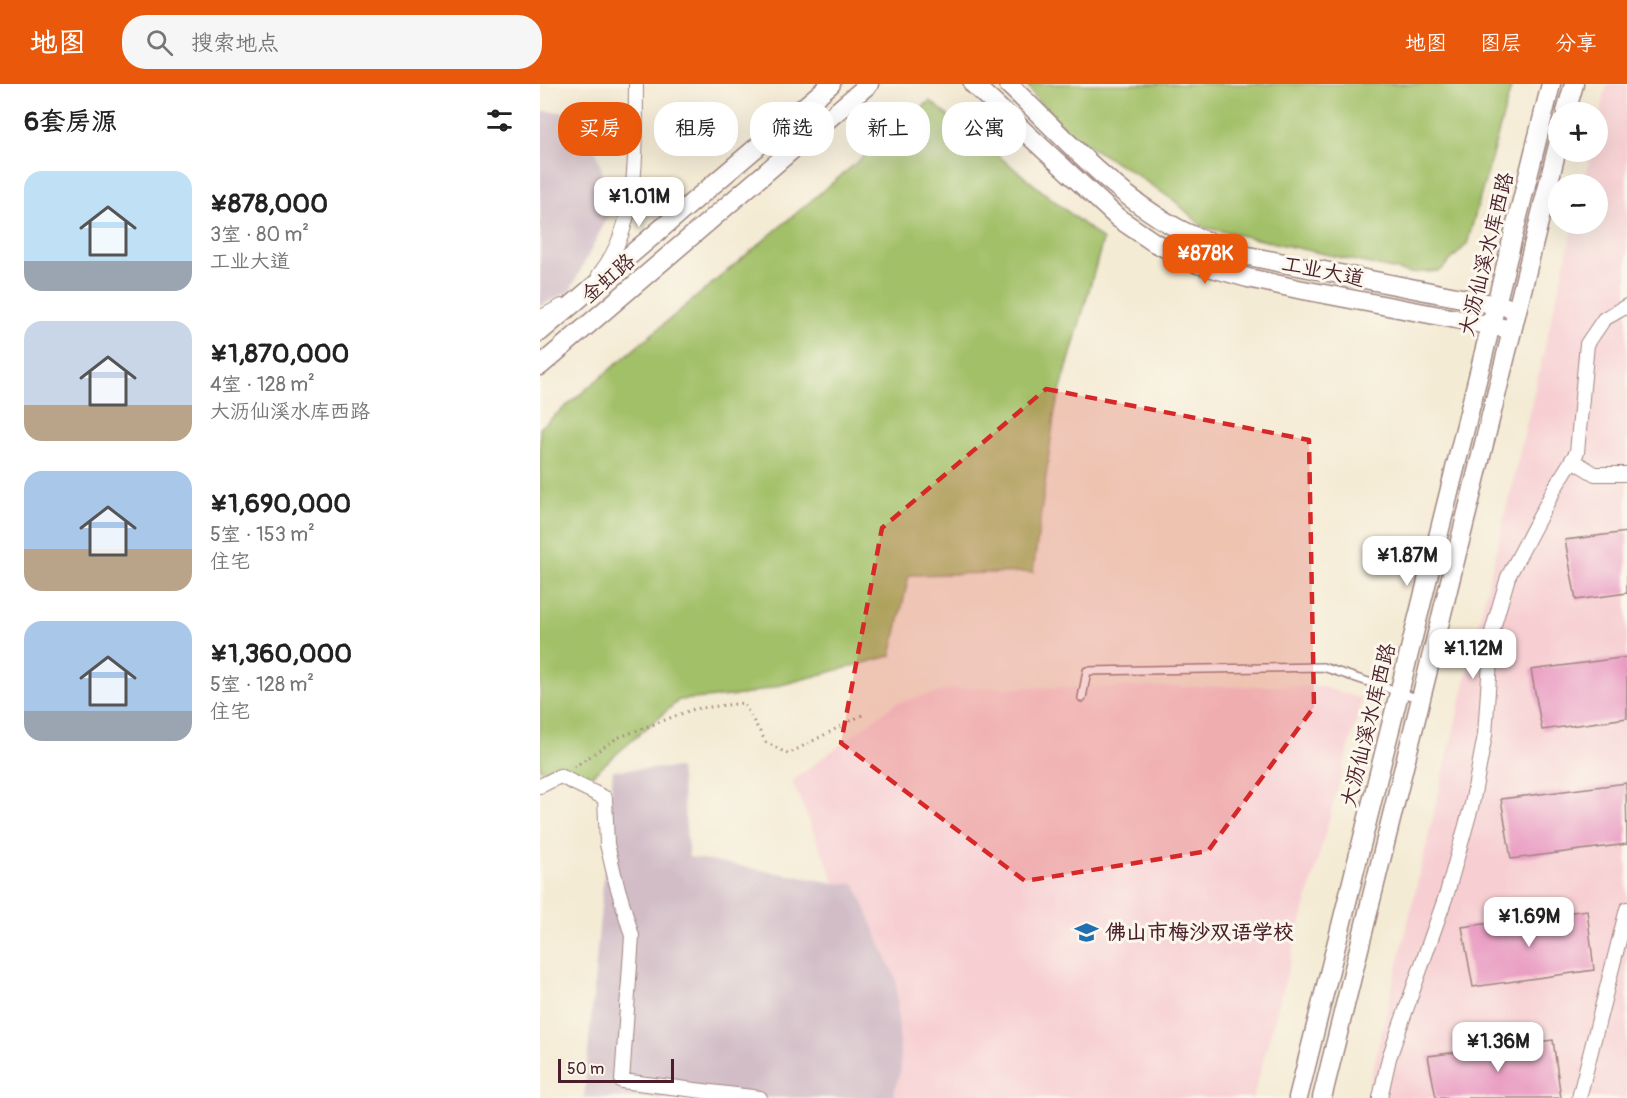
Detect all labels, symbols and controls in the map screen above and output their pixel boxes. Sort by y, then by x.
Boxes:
search box [122,15,542,69]
text: 地图 [30,26,86,61]
icon: search [143,26,176,59]
text: 搜索地点 [191,29,279,57]
text: 地图 [1405,30,1447,57]
text: 图层 [1480,30,1522,57]
text: 分享 [1555,30,1597,57]
chip: 买房 [558,102,642,156]
chip: 租房 [654,102,738,156]
chip: 筛选 [750,102,834,156]
chip: 新上 [846,102,930,156]
chip: 公寓 [942,102,1026,156]
map controls [1548,102,1608,234]
button: + [1548,102,1608,162]
icon: filters [483,104,516,137]
text: 6套房源 [24,106,117,138]
street label: 大沥仙溪水库西路 [1453,169,1520,339]
button: − [1548,174,1608,234]
pin: ¥1.01M [590,177,688,228]
text: ¥1.01M [608,184,670,209]
text: ¥878,000 [210,188,328,220]
icon: home [72,195,144,267]
text: 3室 · 80 m² [210,222,309,247]
pin: ¥878K [1163,234,1247,285]
text: ¥878K [1177,241,1233,266]
street label: 金虹路 [576,248,641,309]
text: 工业大道 [210,249,290,274]
street label: 工业大道 [1279,250,1367,293]
text: ¥1,870,000 [210,338,349,370]
icon: home [72,345,144,417]
text: 4室 · 128 m² [210,372,315,397]
text: 大沥仙溪水库西路 [210,399,370,424]
text: ¥1,690,000 [210,488,351,520]
icon: home [72,495,144,567]
text: 5室 · 153 m² [210,522,315,547]
pin: ¥1.87M [1358,536,1456,587]
text: ¥1.87M [1376,543,1438,568]
text: 住宅 [210,549,250,574]
pin: ¥1.12M [1424,629,1522,680]
text: ¥1.12M [1443,636,1503,661]
text: ¥1,360,000 [210,638,352,670]
street label: 大沥仙溪水库西路 [1335,640,1402,810]
icon: home [72,645,144,717]
text: 5室 · 128 m² [210,672,314,697]
text: 住宅 [210,699,250,724]
pin: ¥1.69M [1480,897,1578,948]
text: ¥1.69M [1498,904,1560,929]
school or university icon: 佛山市梅沙双语学校 [1074,919,1100,945]
place label: 佛山市梅沙双语学校 [1105,919,1294,946]
pin: ¥1.36M [1449,1022,1547,1073]
text: ¥1.36M [1466,1029,1530,1054]
scale bar [558,1056,674,1084]
text: 50 m [567,1059,604,1079]

